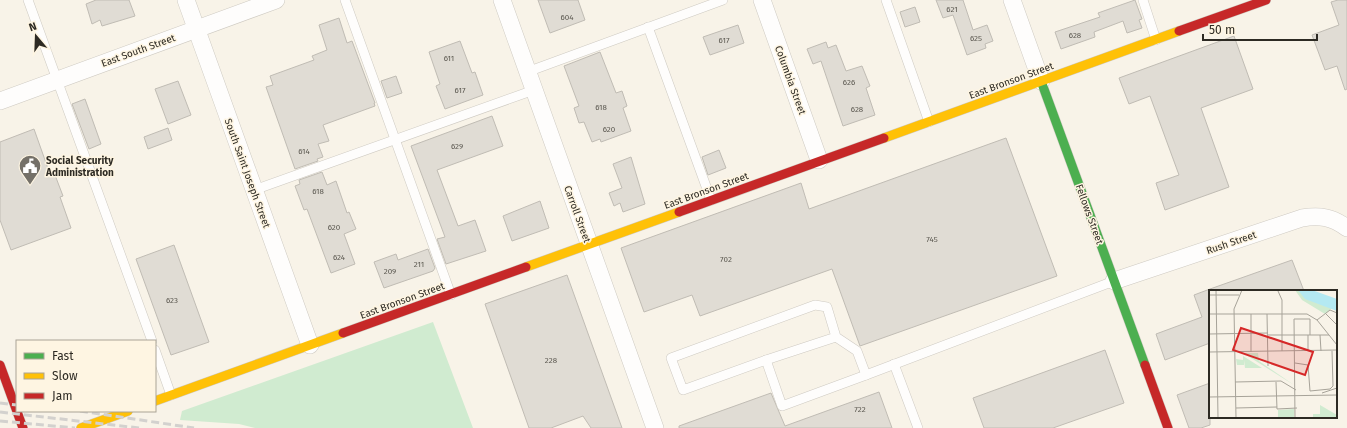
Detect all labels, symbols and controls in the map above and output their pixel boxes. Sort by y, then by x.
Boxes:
house number: 621 [946,5,958,14]
house number: 604 [561,13,574,22]
north arrow [16,16,56,56]
scale bar [1203,16,1317,42]
text: N [27,20,38,34]
text: 50 m [1209,23,1235,37]
house number: 628 [1069,31,1082,40]
street label: East South Street [100,32,177,70]
house number: 625 [970,34,982,43]
house number: 617 [719,36,730,45]
street label: Columbia Street [772,44,808,117]
house number: 611 [444,54,454,63]
street label: East Bronson Street [967,60,1056,102]
house number: 626 [843,78,855,87]
house number: 617 [455,86,466,95]
house number: 618 [595,103,607,112]
house number: 628 [851,105,864,114]
street label: South Saint Joseph Street [222,117,273,230]
house number: 620 [603,125,616,134]
house number: 629 [451,142,463,151]
house number: 614 [298,147,311,156]
public building icon: Social Security Administration [17,153,43,186]
place label: Social Security Administration [45,155,114,179]
street label: East Bronson Street [662,170,751,212]
street label: Fellows Street [1073,183,1106,246]
street label: Carroll Street [561,184,593,245]
house number: 618 [312,187,324,196]
house number: 620 [328,223,341,232]
street label: Rush Street [1205,229,1258,257]
house number: 745 [926,235,938,244]
house number: 624 [333,253,346,262]
house number: 702 [720,255,732,264]
house number: 211 [414,260,424,269]
house number: 209 [384,267,396,276]
street label: East Bronson Street [358,280,447,322]
inset map [1209,290,1337,418]
house number: 623 [166,296,178,305]
legend [16,340,156,412]
text: Fast [52,349,74,363]
house number: 228 [545,356,558,365]
text: Slow [52,369,78,383]
text: Jam [52,389,72,403]
house number: 722 [854,405,866,414]

